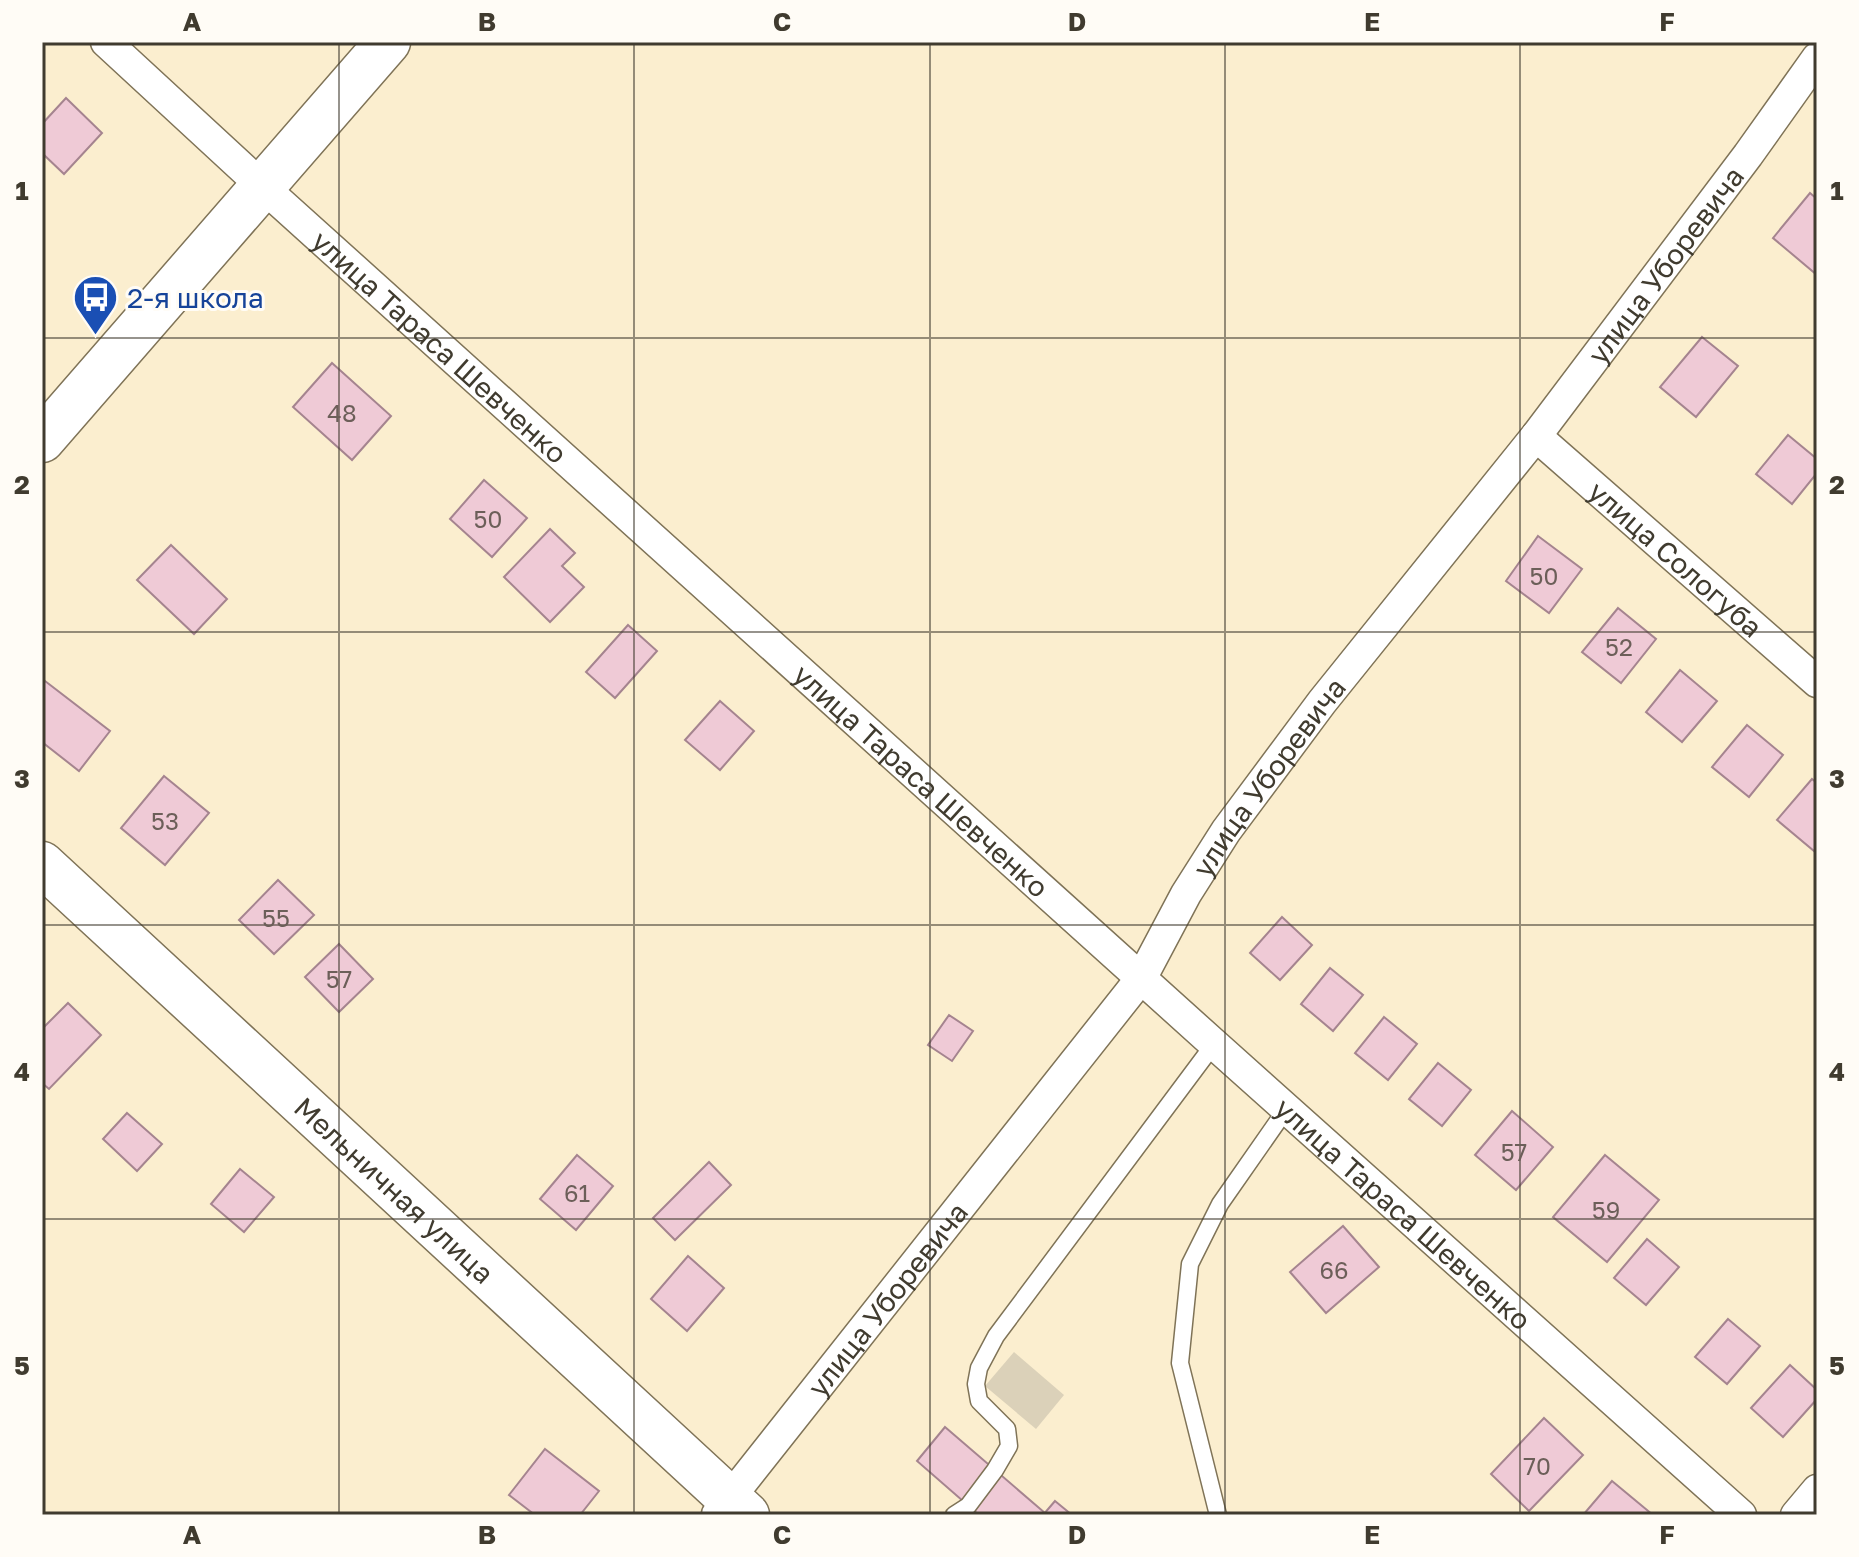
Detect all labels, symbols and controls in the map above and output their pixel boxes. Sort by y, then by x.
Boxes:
text: A [183,6,202,37]
text: B [478,6,496,37]
text: C [773,6,791,37]
text: D [1068,6,1086,37]
text: E [1364,6,1380,37]
text: F [1659,6,1675,37]
street label: улица Уборевича [1580,160,1750,370]
text: 1 [15,175,29,206]
text: 1 [1830,175,1844,206]
street label: улица Тараса Шевченко [306,223,574,470]
bus stop icon: 2-я школа [72,273,120,336]
place label: 2-я школа [127,281,264,314]
house number: 48 [327,398,357,427]
text: 2 [14,469,30,500]
text: 2 [1829,469,1845,500]
street label: улица Сологуба [1582,474,1769,643]
house number: 50 [474,504,502,533]
house number: 50 [1530,561,1558,590]
house number: 52 [1605,632,1633,661]
street label: улица Тараса Шевченко [787,657,1056,904]
street label: улица Уборевича [1185,671,1352,882]
text: 3 [14,763,30,794]
text: 3 [1829,763,1845,794]
house number: 53 [151,806,179,835]
house number: 55 [262,903,290,932]
house number: 57 [326,964,352,993]
text: 4 [14,1056,30,1087]
text: 4 [1829,1056,1845,1087]
street label: Мельничная улица [288,1090,501,1290]
street label: улица Тараса Шевченко [1269,1091,1538,1336]
house number: 57 [1501,1137,1527,1166]
house number: 61 [564,1178,590,1207]
house number: 59 [1592,1195,1620,1224]
street label: улица Уборевича [800,1196,974,1403]
house number: 66 [1319,1255,1349,1284]
text: 5 [14,1350,30,1381]
text: 5 [1829,1350,1845,1381]
house number: 70 [1523,1451,1551,1480]
text: A [183,1519,202,1550]
text: B [478,1519,496,1550]
text: C [773,1519,791,1550]
text: D [1068,1519,1086,1550]
text: E [1364,1519,1380,1550]
text: F [1659,1519,1675,1550]

